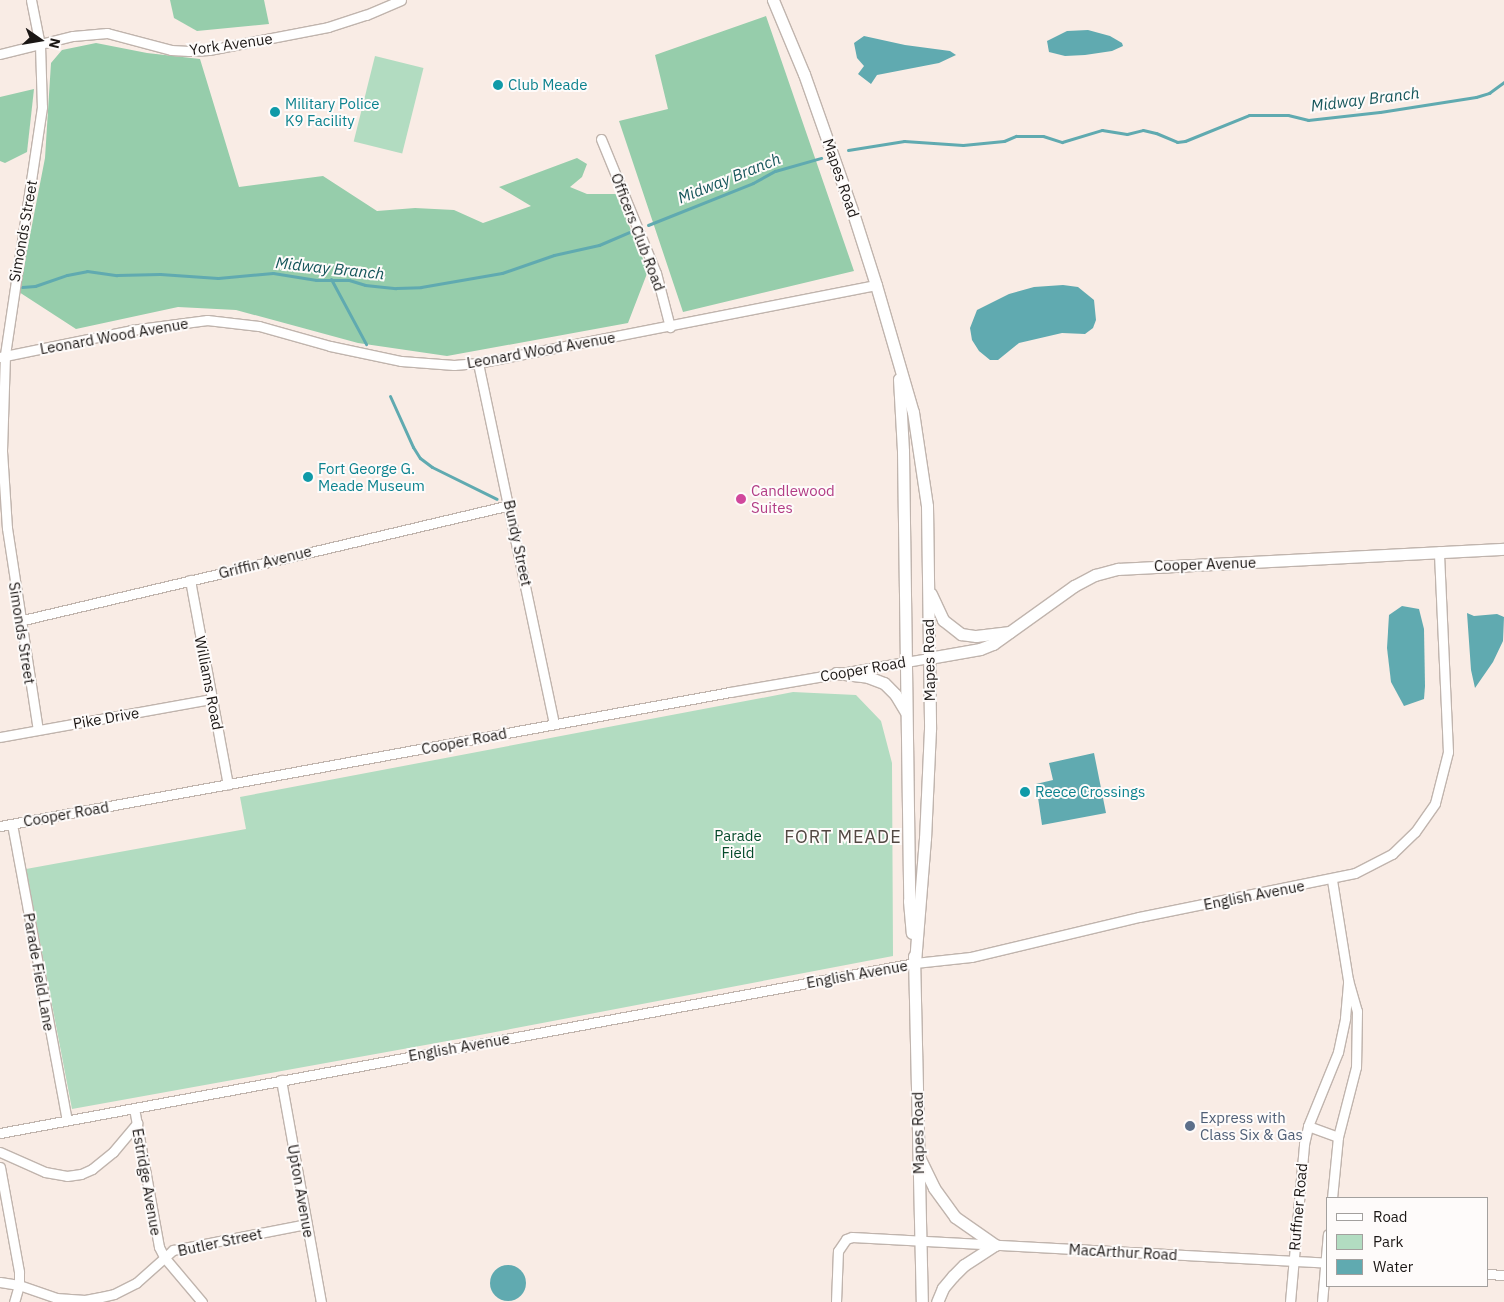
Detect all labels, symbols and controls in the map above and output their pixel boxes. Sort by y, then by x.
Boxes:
north arrow [15,15,65,65]
street label: York Avenue [188,29,274,59]
text: N [45,36,65,50]
place label: Club Meade [508,76,588,94]
marker: Club Meade [492,79,504,91]
water label: Midway Branch [1310,83,1420,115]
place label: Military Police K9 Facility [285,94,379,129]
marker: Military Police K9 Facility [269,106,281,118]
street label: Mapes Road [819,136,863,220]
water label: Midway Branch [675,149,783,207]
street label: Officers Club Road [607,171,669,293]
street label: Simonds Street [5,179,41,283]
water label: Midway Branch [275,253,385,283]
street label: Leonard Wood Avenue [38,314,190,358]
street label: Leonard Wood Avenue [465,328,617,372]
place label: Fort George G. Meade Museum [318,459,425,494]
marker: Fort George G. Meade Museum [302,471,314,483]
place label: Candlewood Suites [751,481,835,516]
marker: Candlewood Suites [735,493,747,505]
street label: Bundy Street [500,498,536,588]
street label: Griffin Avenue [217,542,313,582]
street label: Cooper Avenue [1154,553,1256,575]
street label: Simonds Street [5,581,39,685]
street label: Mapes Road [919,619,939,701]
street label: Williams Road [191,634,227,732]
street label: Cooper Road [819,653,907,685]
street label: Pike Drive [71,703,141,733]
street label: Cooper Road [420,724,508,758]
place label: Reece Crossings [1035,783,1145,801]
marker: Reece Crossings [1019,786,1031,798]
street label: Cooper Road [22,798,110,830]
park label: Parade Field [714,826,762,861]
district label: FORT MEADE [783,826,903,848]
street label: English Avenue [1202,876,1306,914]
street label: Parade Field Lane [20,911,58,1033]
street label: English Avenue [805,956,909,992]
street label: English Avenue [407,1029,511,1065]
street label: Mapes Road [908,1092,928,1174]
place label: Express with Class Six & Gas [1200,1108,1303,1143]
marker: Express with Class Six & Gas [1184,1120,1196,1132]
street label: Estridge Avenue [129,1127,165,1237]
street label: Upton Avenue [284,1143,318,1239]
street label: Ruffner Road [1285,1162,1311,1252]
legend [1326,1197,1489,1287]
text: Road [1373,1207,1408,1226]
street label: Butler Street [176,1224,264,1260]
text: Park [1373,1232,1403,1251]
street label: MacArthur Road [1068,1240,1178,1264]
text: Water [1373,1257,1413,1276]

